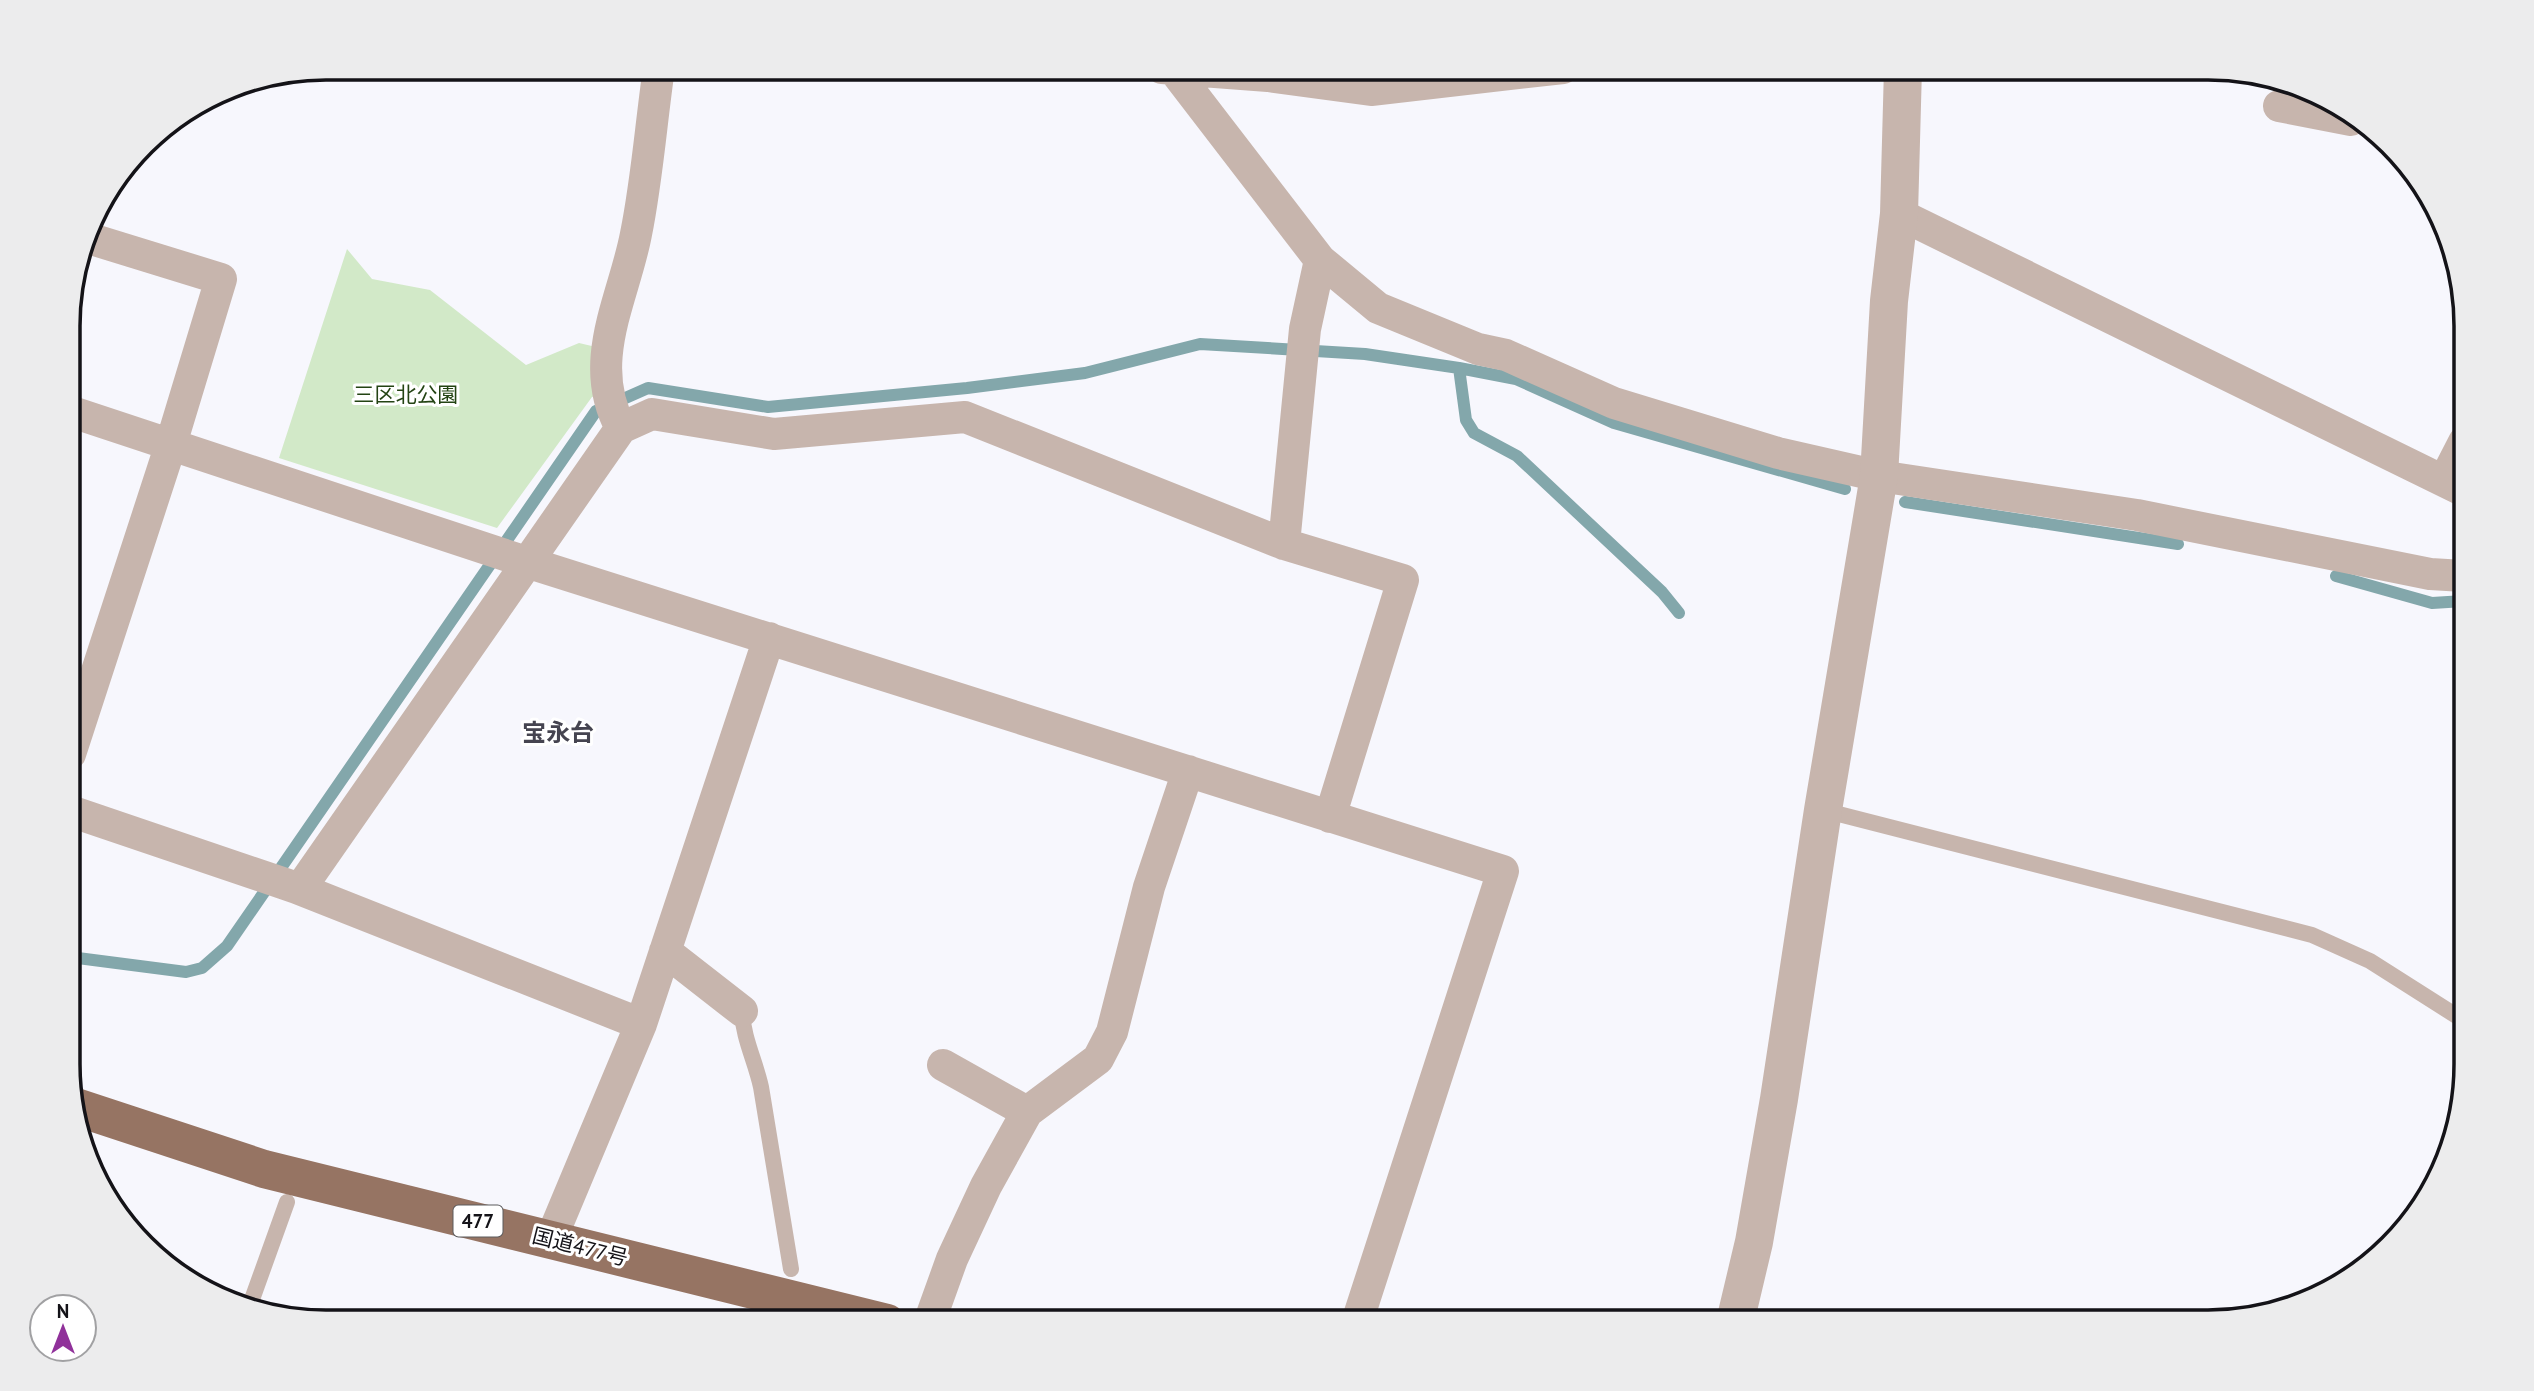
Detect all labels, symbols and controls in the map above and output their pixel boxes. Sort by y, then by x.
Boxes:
park label: 三区北公園 [354,381,459,408]
district label: 宝永台 [522,717,594,748]
road number: 477 [454,1205,503,1236]
street label: 国道477号 [530,1222,631,1271]
north arrow [28,1293,98,1363]
text: N [57,1299,69,1323]

